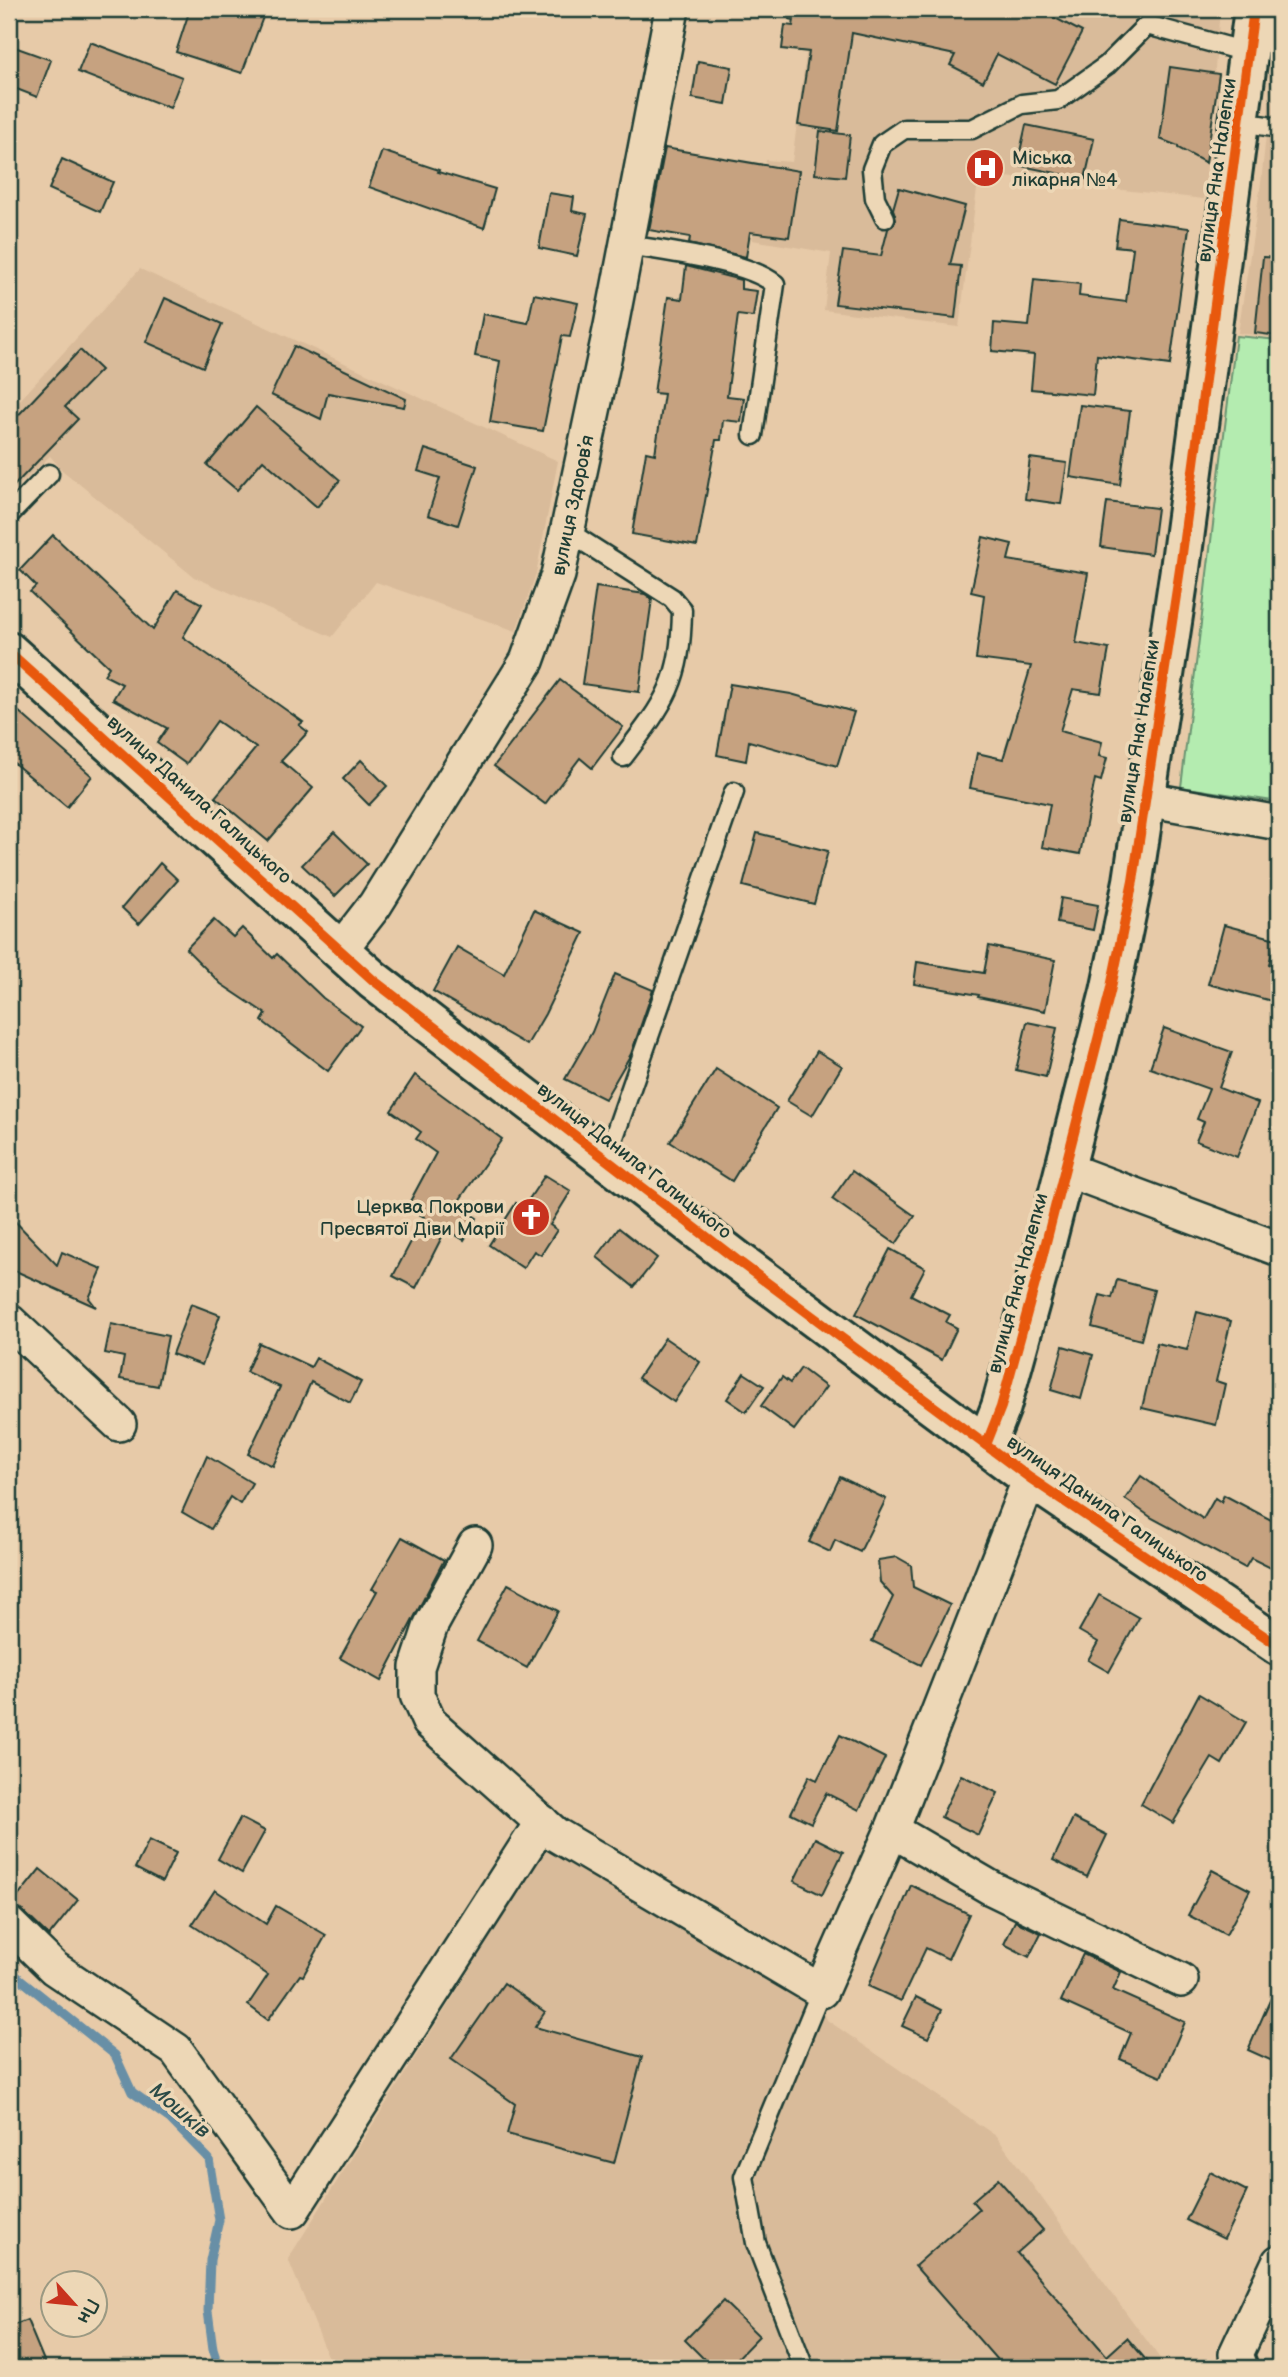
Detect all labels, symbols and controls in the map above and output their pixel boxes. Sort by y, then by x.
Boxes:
street label: вулиця Яна Налепки [1193,77,1242,264]
hospital icon: Міська лікарня №4 [964,147,1006,189]
place label: Міська лікарня №4 [1012,147,1118,192]
street label: вулиця Здоровʼя [547,433,600,578]
street label: вулиця Яна Налепки [1114,638,1165,825]
street label: вулиця Данила Галицького [102,711,296,889]
street label: вулиця Данила Галицького [532,1078,736,1244]
street label: вулиця Яна Налепки [983,1191,1054,1376]
place label: Церква Покрови Пресвятої Діви Марії [320,1196,504,1241]
church icon: Церква Покрови Пресвятої Діви Марії [510,1196,552,1238]
street label: вулиця Данила Галицького [1002,1431,1212,1588]
water label: Мошків [144,2077,215,2143]
north arrow [38,2268,108,2338]
text: Пн [72,2295,104,2328]

